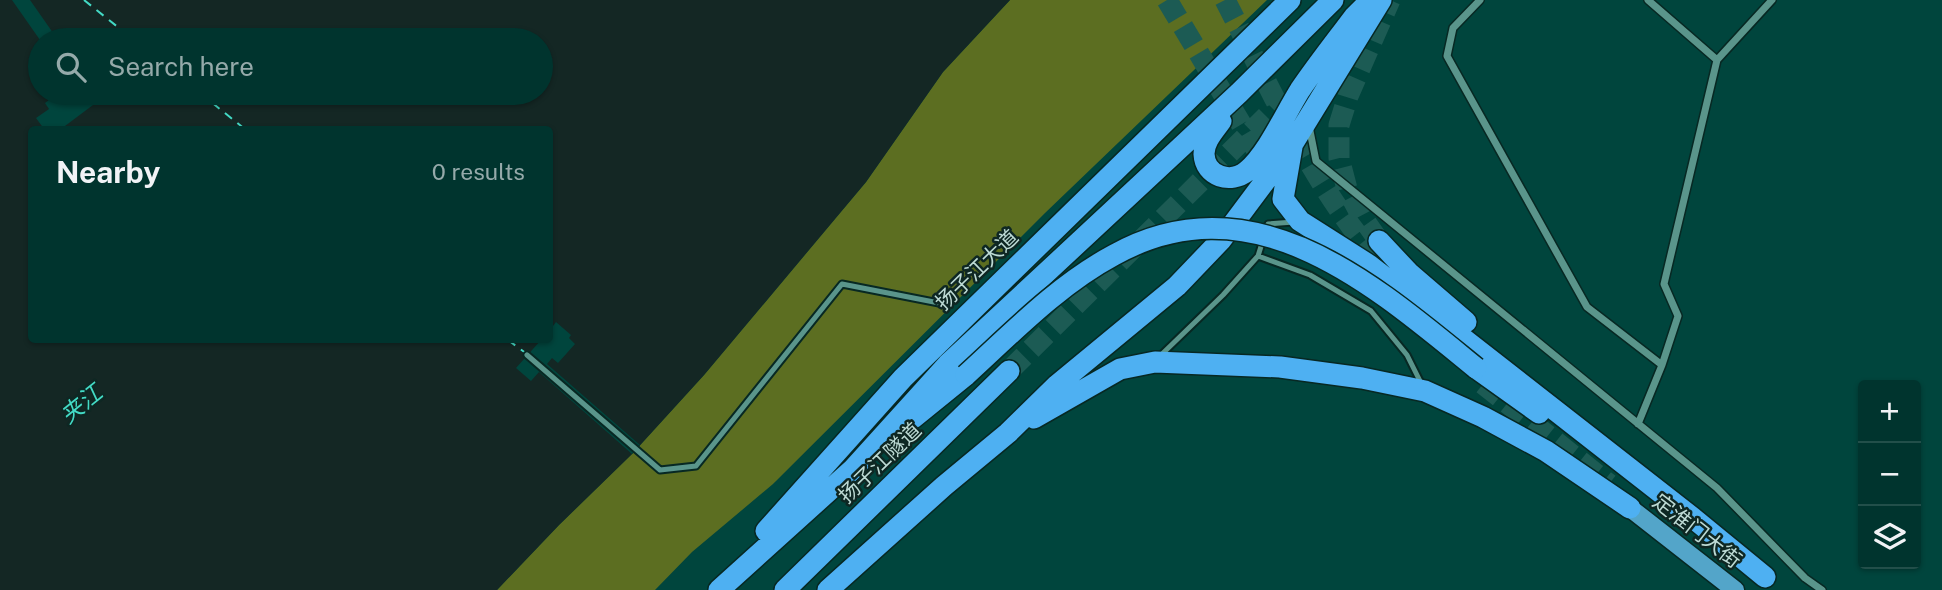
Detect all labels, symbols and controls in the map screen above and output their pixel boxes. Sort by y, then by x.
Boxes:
search box [28,28,553,105]
icon: search [52,48,90,86]
text: Search here [108,51,254,82]
text: Nearby [56,154,160,190]
text: 0 results [432,158,525,185]
street label: 扬子江大道 [930,224,1023,315]
water label: 夹江 [54,377,109,429]
map controls [1858,380,1921,569]
button: + [1858,380,1921,443]
street label: 扬子江隧道 [833,417,926,508]
button: − [1858,443,1921,506]
street label: 定淮门大街 [1648,488,1746,573]
button: layers [1858,506,1921,569]

